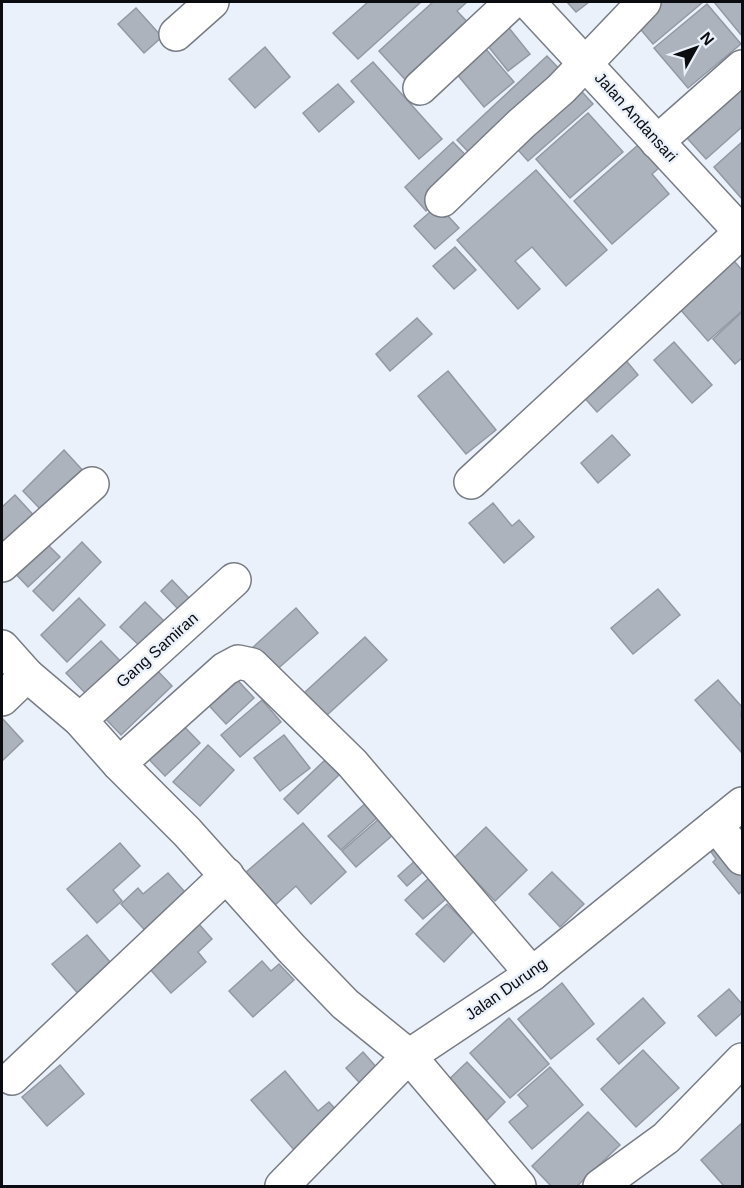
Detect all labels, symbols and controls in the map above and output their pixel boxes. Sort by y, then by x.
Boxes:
north arrow [666,18,726,78]
text: N [697,29,717,49]
street label: Jalan Andansari [592,69,680,165]
street label: Gang Samiran [113,609,201,691]
street label: Jalan Durung [462,955,550,1023]

